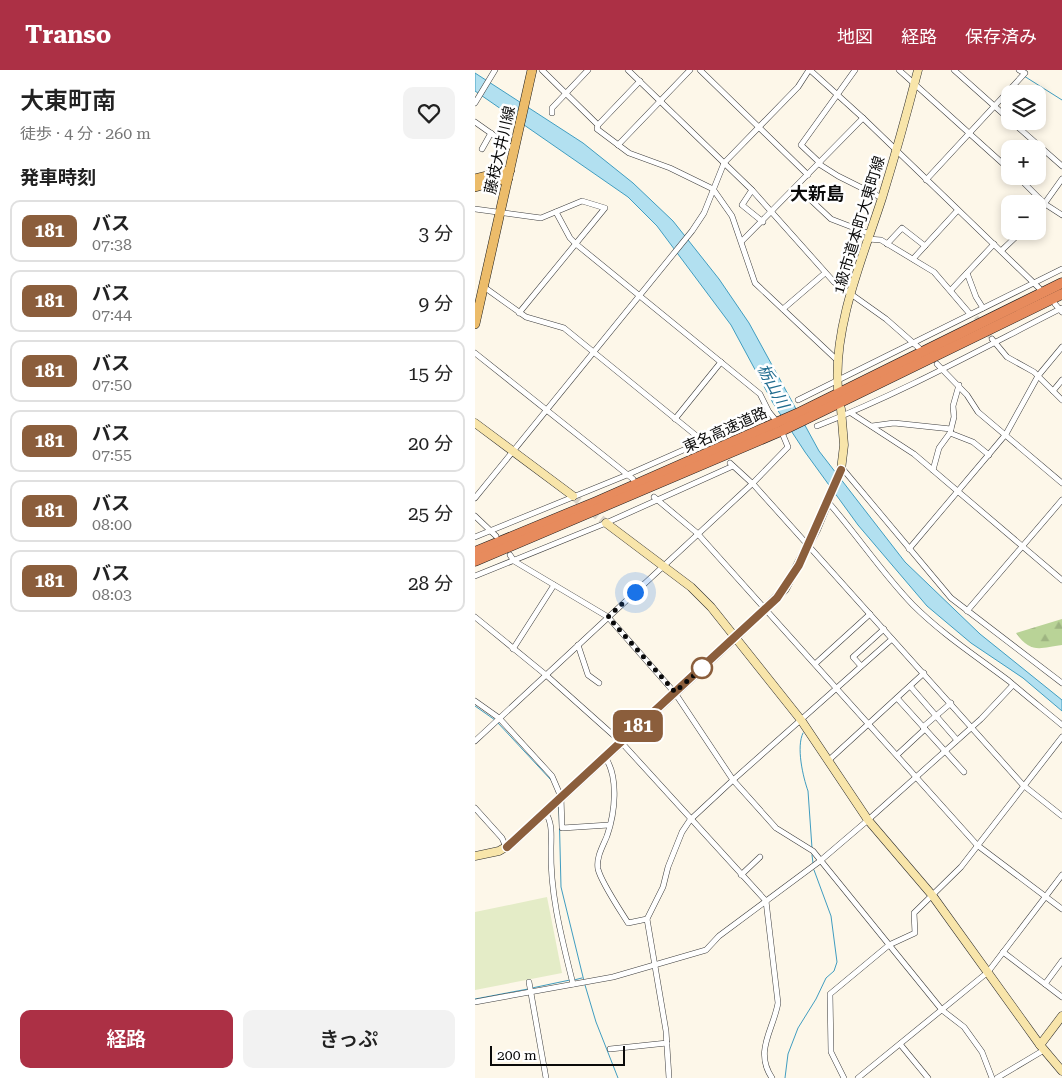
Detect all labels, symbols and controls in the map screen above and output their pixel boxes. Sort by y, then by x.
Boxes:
text: Transo [25,21,111,49]
text: 地図 [837,26,873,47]
text: 経路 [901,26,937,47]
text: 保存済み [965,26,1037,47]
map controls [1001,85,1046,240]
button: layers [1001,85,1046,130]
text: 大東町南 [20,87,116,115]
button: heart [403,87,455,139]
street label: 藤枝大井川線 [481,104,519,196]
text: 徒歩 · 4 分 · 260 m [20,124,151,143]
button: + [1001,140,1046,185]
street label: 1級市道本町大東町線 [829,154,889,296]
text: 発車時刻 [20,166,96,189]
district label: 大新島 [790,183,844,204]
button: − [1001,195,1046,240]
text: バス [92,212,130,235]
text: 181 [34,220,65,241]
text: 3 分 [419,222,453,245]
text: 07:38 [92,235,132,254]
text: バス [92,282,130,305]
text: 181 [34,290,65,311]
text: 9 分 [419,292,453,315]
text: 07:44 [92,305,132,324]
text: バス [92,352,130,375]
text: 181 [34,360,65,381]
water label: 栃山川 [753,360,794,413]
text: 15 分 [408,362,453,385]
text: 07:50 [92,375,132,394]
street label: 東名高速道路 [680,403,770,457]
text: バス [92,422,130,445]
text: 181 [34,430,65,451]
text: 20 分 [408,432,453,455]
text: 07:55 [92,445,132,464]
text: バス [92,492,130,515]
text: 181 [34,500,65,521]
text: 25 分 [408,502,453,525]
text: 08:00 [92,515,132,534]
text: バス [92,562,130,585]
text: 181 [34,570,65,591]
text: 28 分 [408,572,453,595]
your location [623,580,648,605]
text: 08:03 [92,585,132,604]
unlabelled marker [691,657,713,679]
line badge: 181 [609,710,667,742]
text: 181 [623,715,653,736]
button: 経路 [20,1010,233,1068]
button: きっぷ [243,1010,455,1068]
scale bar [490,1043,625,1066]
text: 200 m [497,1047,537,1063]

